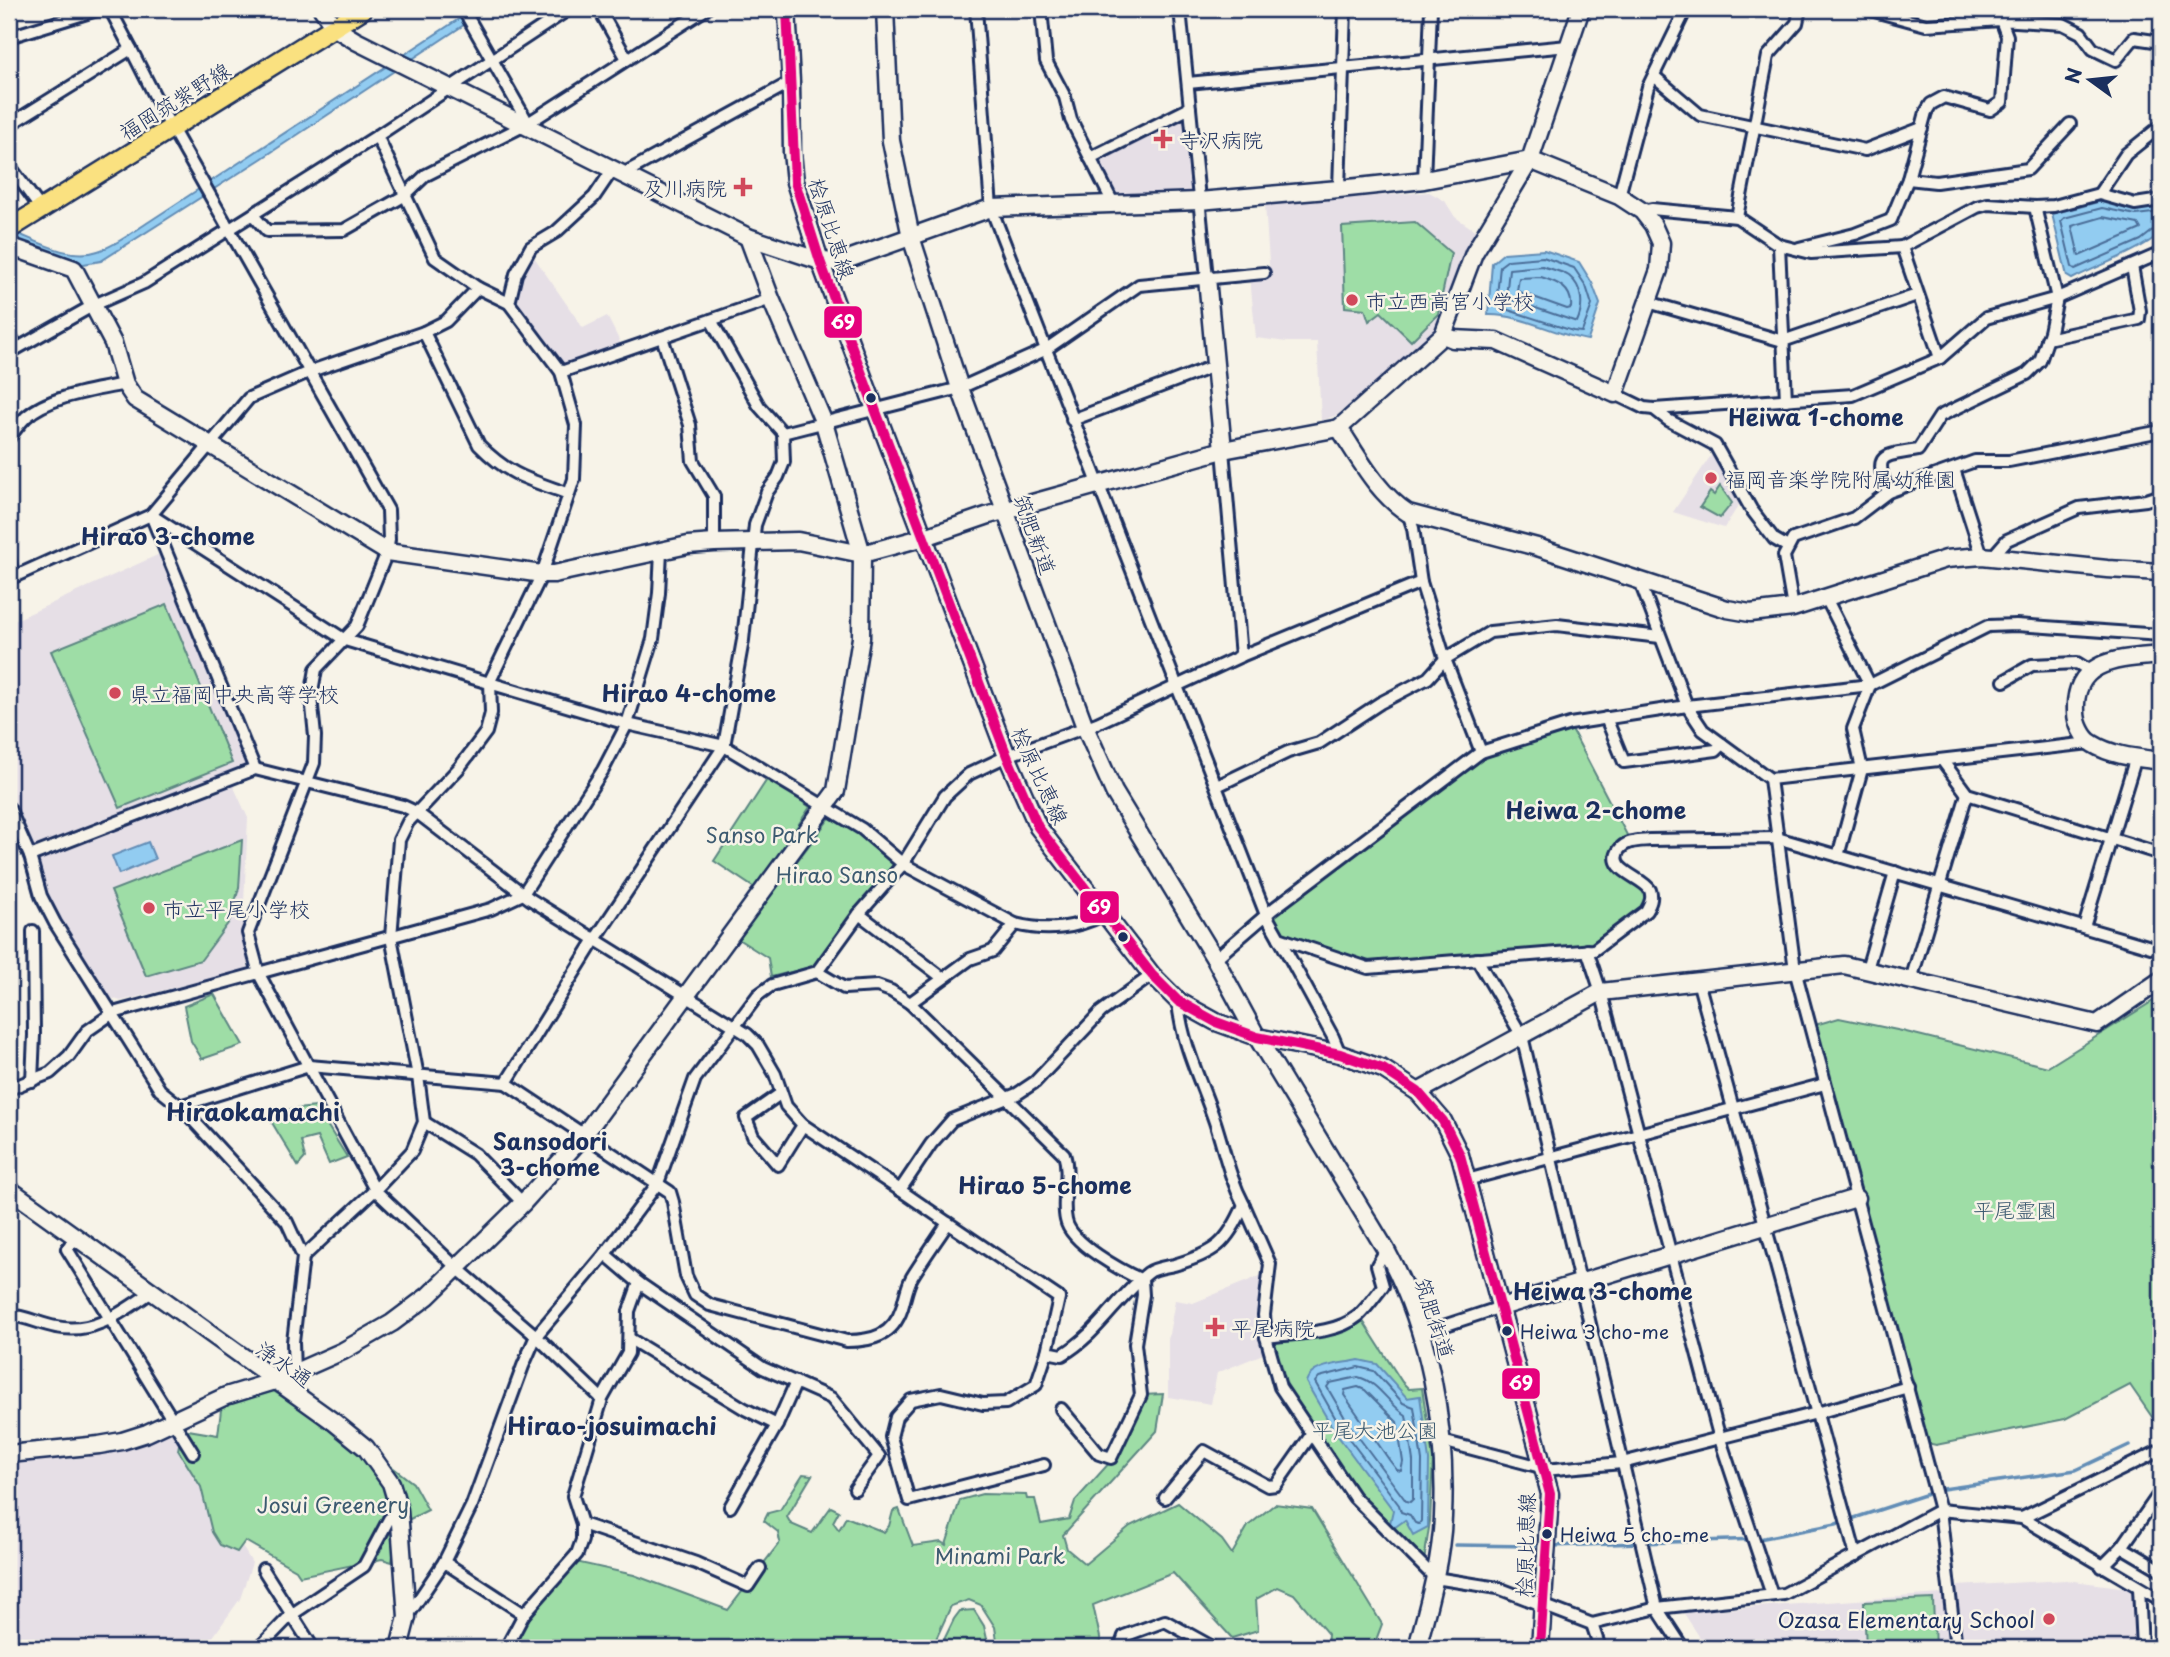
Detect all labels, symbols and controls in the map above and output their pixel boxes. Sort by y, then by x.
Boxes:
north arrow [2054,46,2124,116]
street label: 福岡筑紫野線 [112,53,236,147]
text: N [2057,64,2088,86]
place label: 寺沢病院 [1179,123,1263,155]
marker: 寺沢病院 [1153,129,1173,149]
place label: 及川病院 [643,171,727,203]
street label: 桧原比恵線 [802,173,864,283]
marker: 及川病院 [733,177,753,197]
place label: 市立西高宮小学校 [1366,284,1534,316]
marker: 市立西高宮小学校 [1344,292,1360,308]
line badge: 69 [823,305,863,339]
text: 69 [831,307,855,335]
unlabelled marker [864,391,878,405]
district label: Heiwa 1-chome [1728,399,1904,434]
place label: 福岡音楽学院附属幼稚園 [1725,462,1956,494]
marker: 福岡音楽学院附属幼稚園 [1703,470,1719,486]
street label: 筑肥新道 [1007,489,1065,579]
district label: Hirao 3-chome [81,518,255,553]
district label: Hirao 4-chome [602,675,777,710]
place label: 県立福岡中央高等学校 [129,677,339,709]
marker: 県立福岡中央高等学校 [107,685,123,701]
street label: 桧原比恵線 [1004,721,1078,829]
district label: Heiwa 2-chome [1506,792,1687,827]
park label: Sanso Park [706,818,819,850]
park label: Hirao Sanso [776,858,898,890]
line badge: 69 [1079,890,1120,924]
place label: 市立平尾小学校 [163,892,310,924]
text: 69 [1087,892,1111,920]
marker: 市立平尾小学校 [141,900,157,916]
unlabelled marker [1116,930,1130,944]
district label: Hiraokamachi [166,1093,340,1129]
district label: Sansodori 3-chome [493,1123,607,1184]
district label: Hirao 5-chome [958,1167,1132,1202]
park label: 平尾霊園 [1973,1193,2057,1225]
street label: 筑肥街道 [1408,1273,1464,1363]
district label: Heiwa 3-chome [1513,1273,1693,1308]
place label: 平尾病院 [1231,1311,1315,1343]
marker: 平尾病院 [1205,1317,1225,1337]
place label: Heiwa 3 cho-me [1520,1317,1669,1345]
marker: Heiwa 3 cho-me [1500,1324,1514,1338]
street label: 浄水通 [250,1332,320,1394]
line badge: 69 [1501,1367,1541,1400]
text: 69 [1509,1368,1533,1396]
district label: Hirao-josuimachi [507,1407,717,1443]
park label: 平尾大池公園 [1312,1413,1438,1445]
park label: Josui Greenery [257,1488,409,1520]
street label: 桧原比恵線 [1506,1492,1542,1598]
place label: Heiwa 5 cho-me [1560,1520,1709,1548]
marker: Heiwa 5 cho-me [1540,1527,1554,1541]
park label: Minami Park [935,1539,1066,1571]
place label: Ozasa Elementary School [1777,1603,2035,1635]
marker: Ozasa Elementary School [2041,1611,2057,1627]

